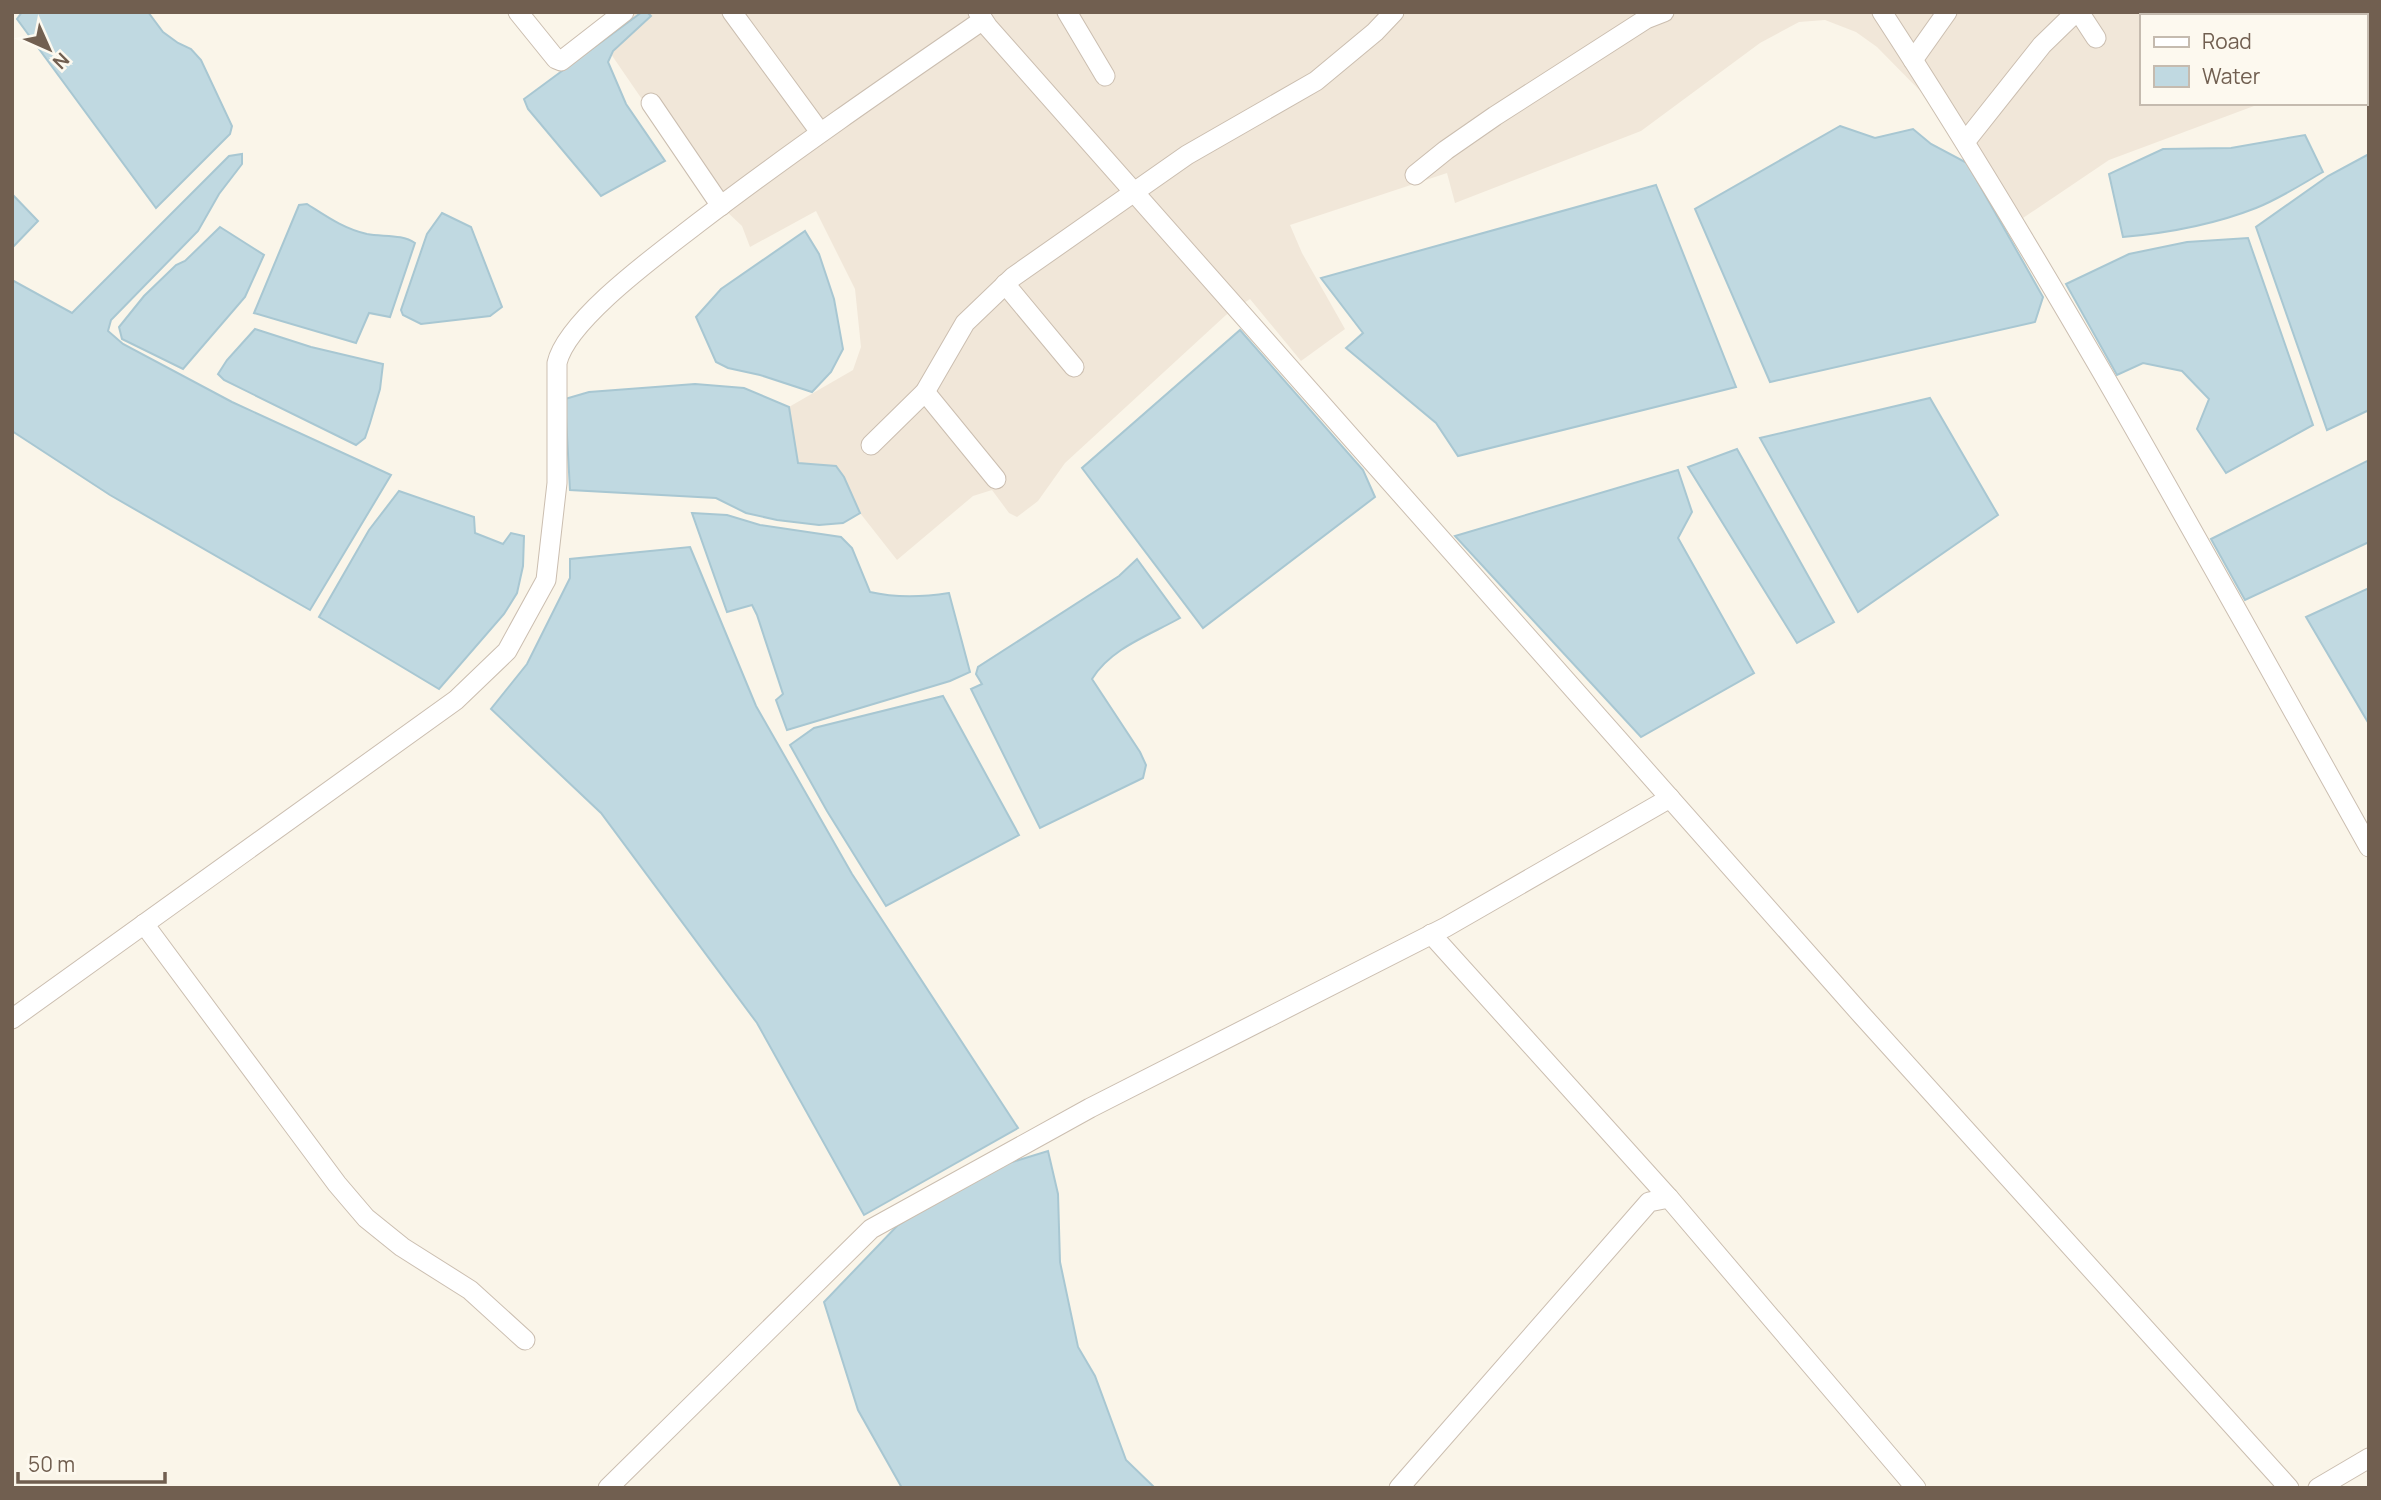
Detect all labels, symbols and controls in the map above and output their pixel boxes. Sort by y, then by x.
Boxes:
north arrow [14,14,84,84]
legend [2140,14,2367,105]
text: Road [2202,27,2252,55]
text: N [47,47,75,75]
text: Water [2202,62,2261,90]
scale bar [18,1440,164,1484]
text: 50 m [28,1450,75,1478]

